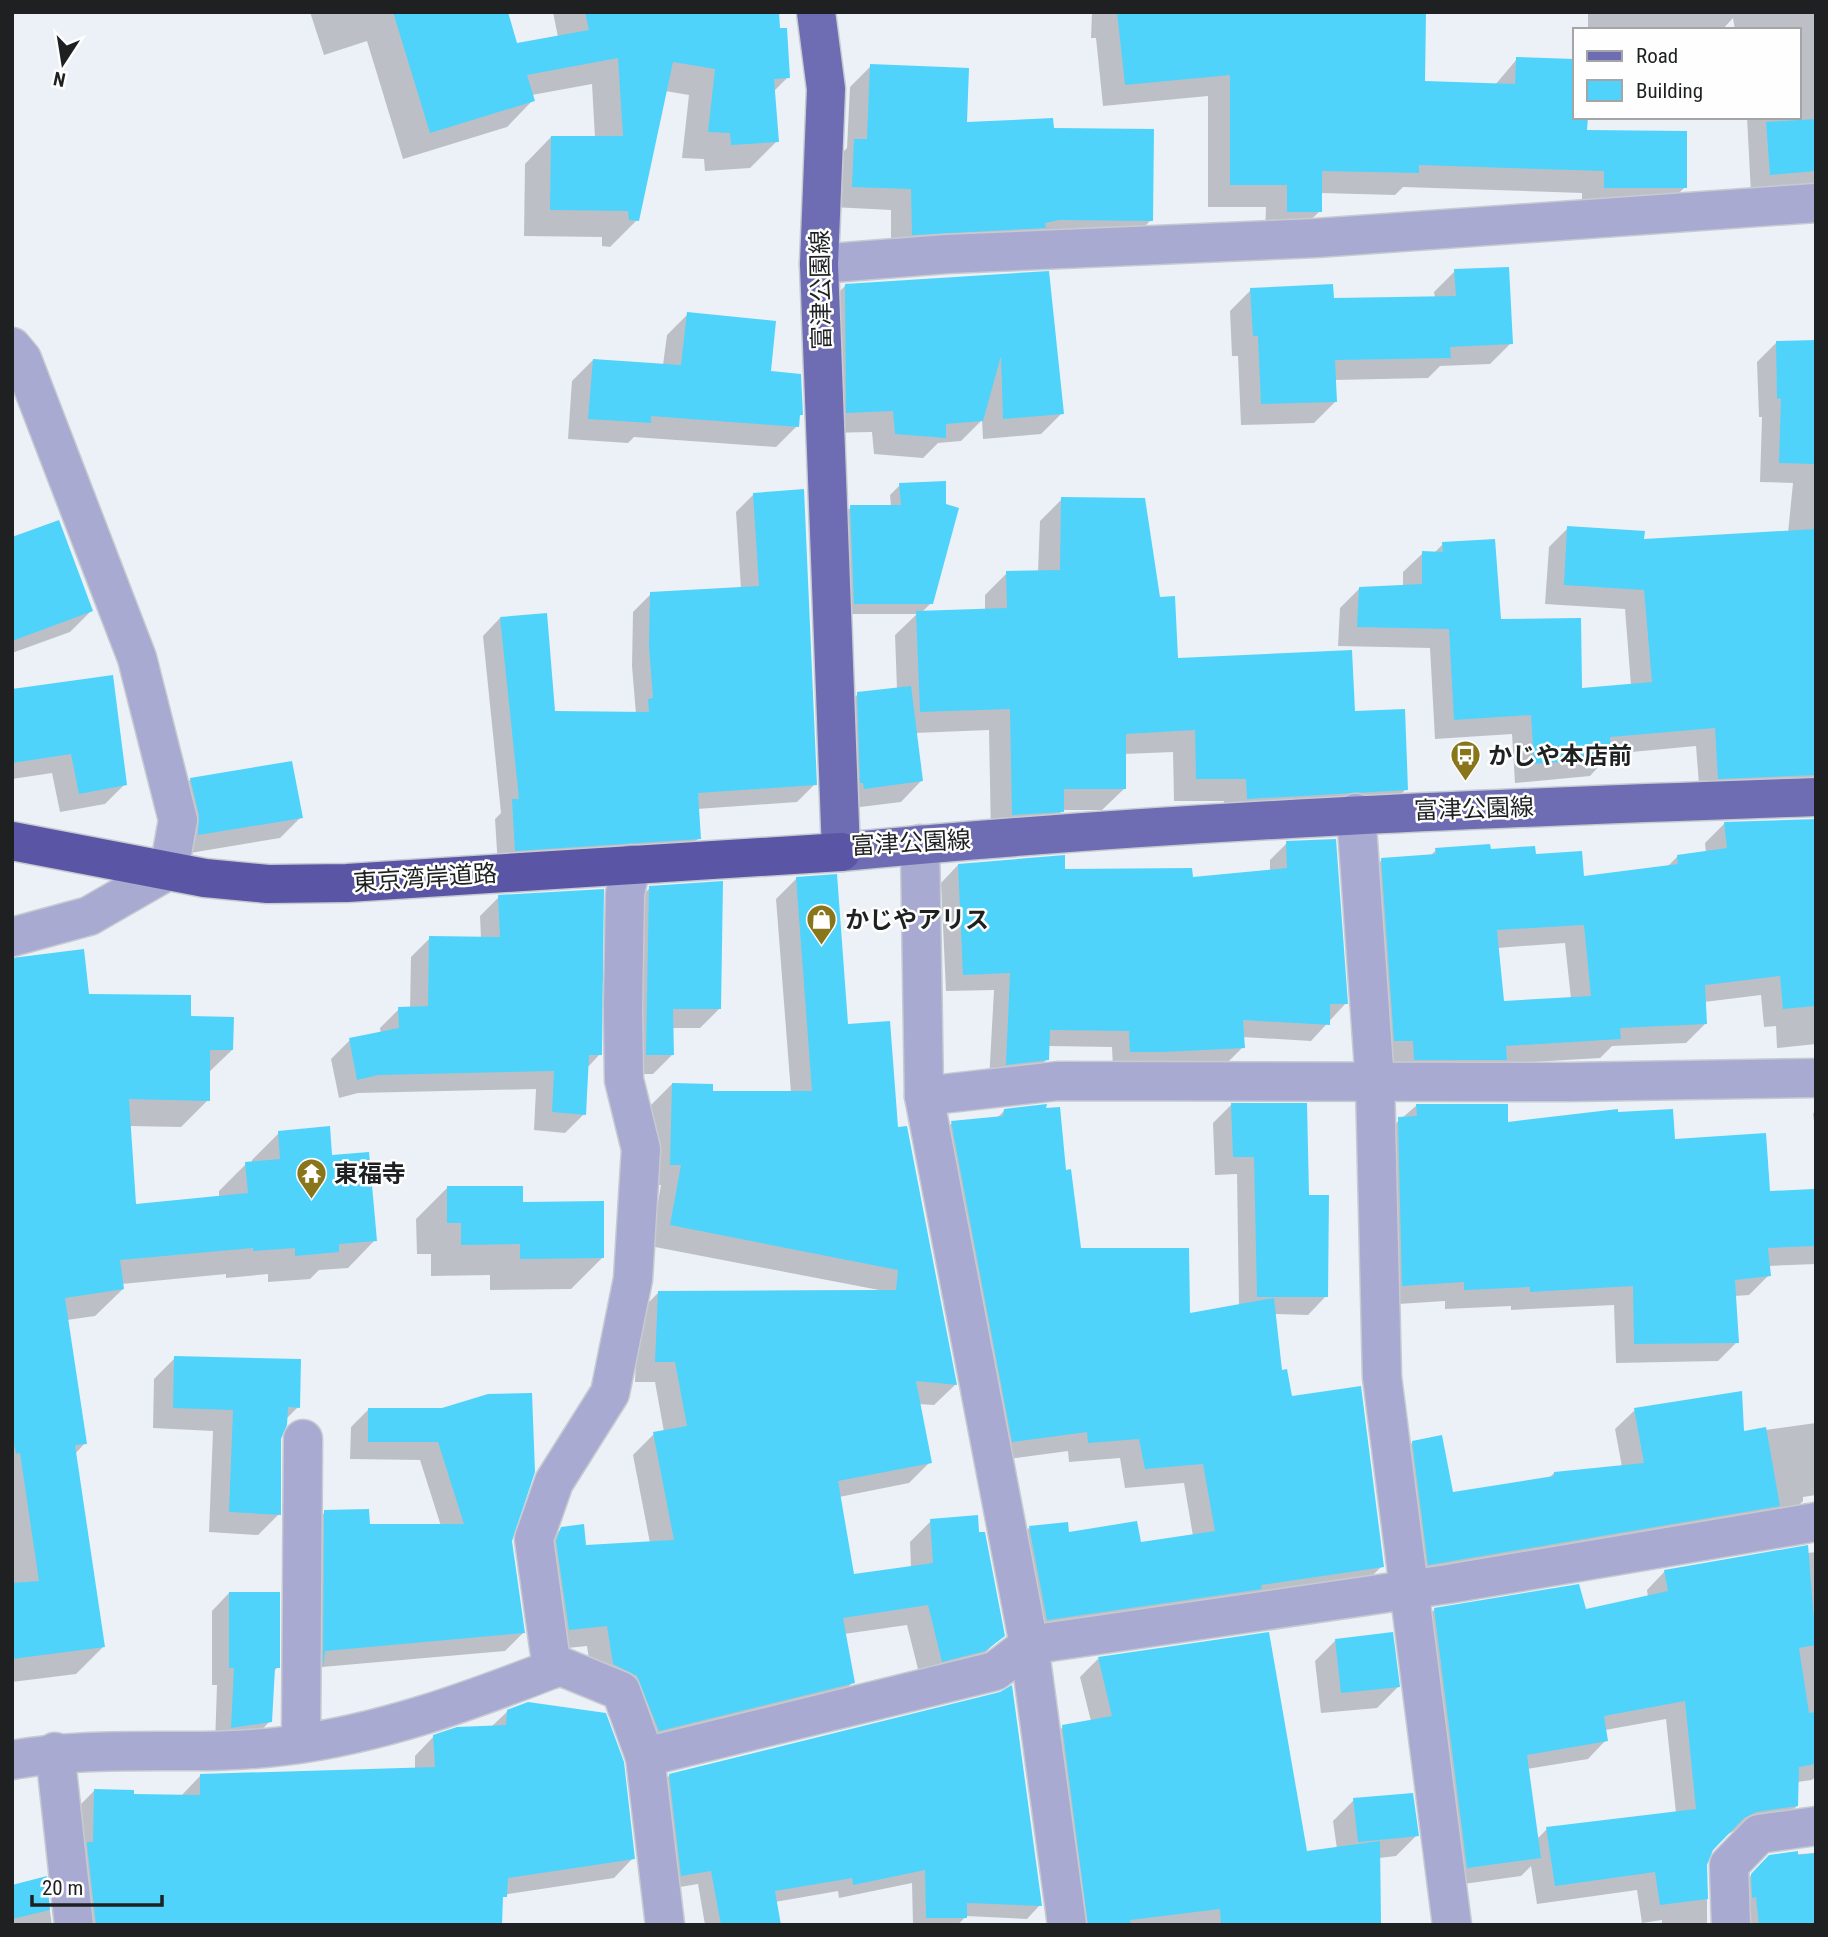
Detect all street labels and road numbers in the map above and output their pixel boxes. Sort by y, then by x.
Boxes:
street label: 富津公園線 [806,230,836,350]
street label: 富津公園線 [1414,793,1534,825]
street label: 富津公園線 [850,826,972,860]
street label: 東京湾岸道路 [352,859,498,897]

